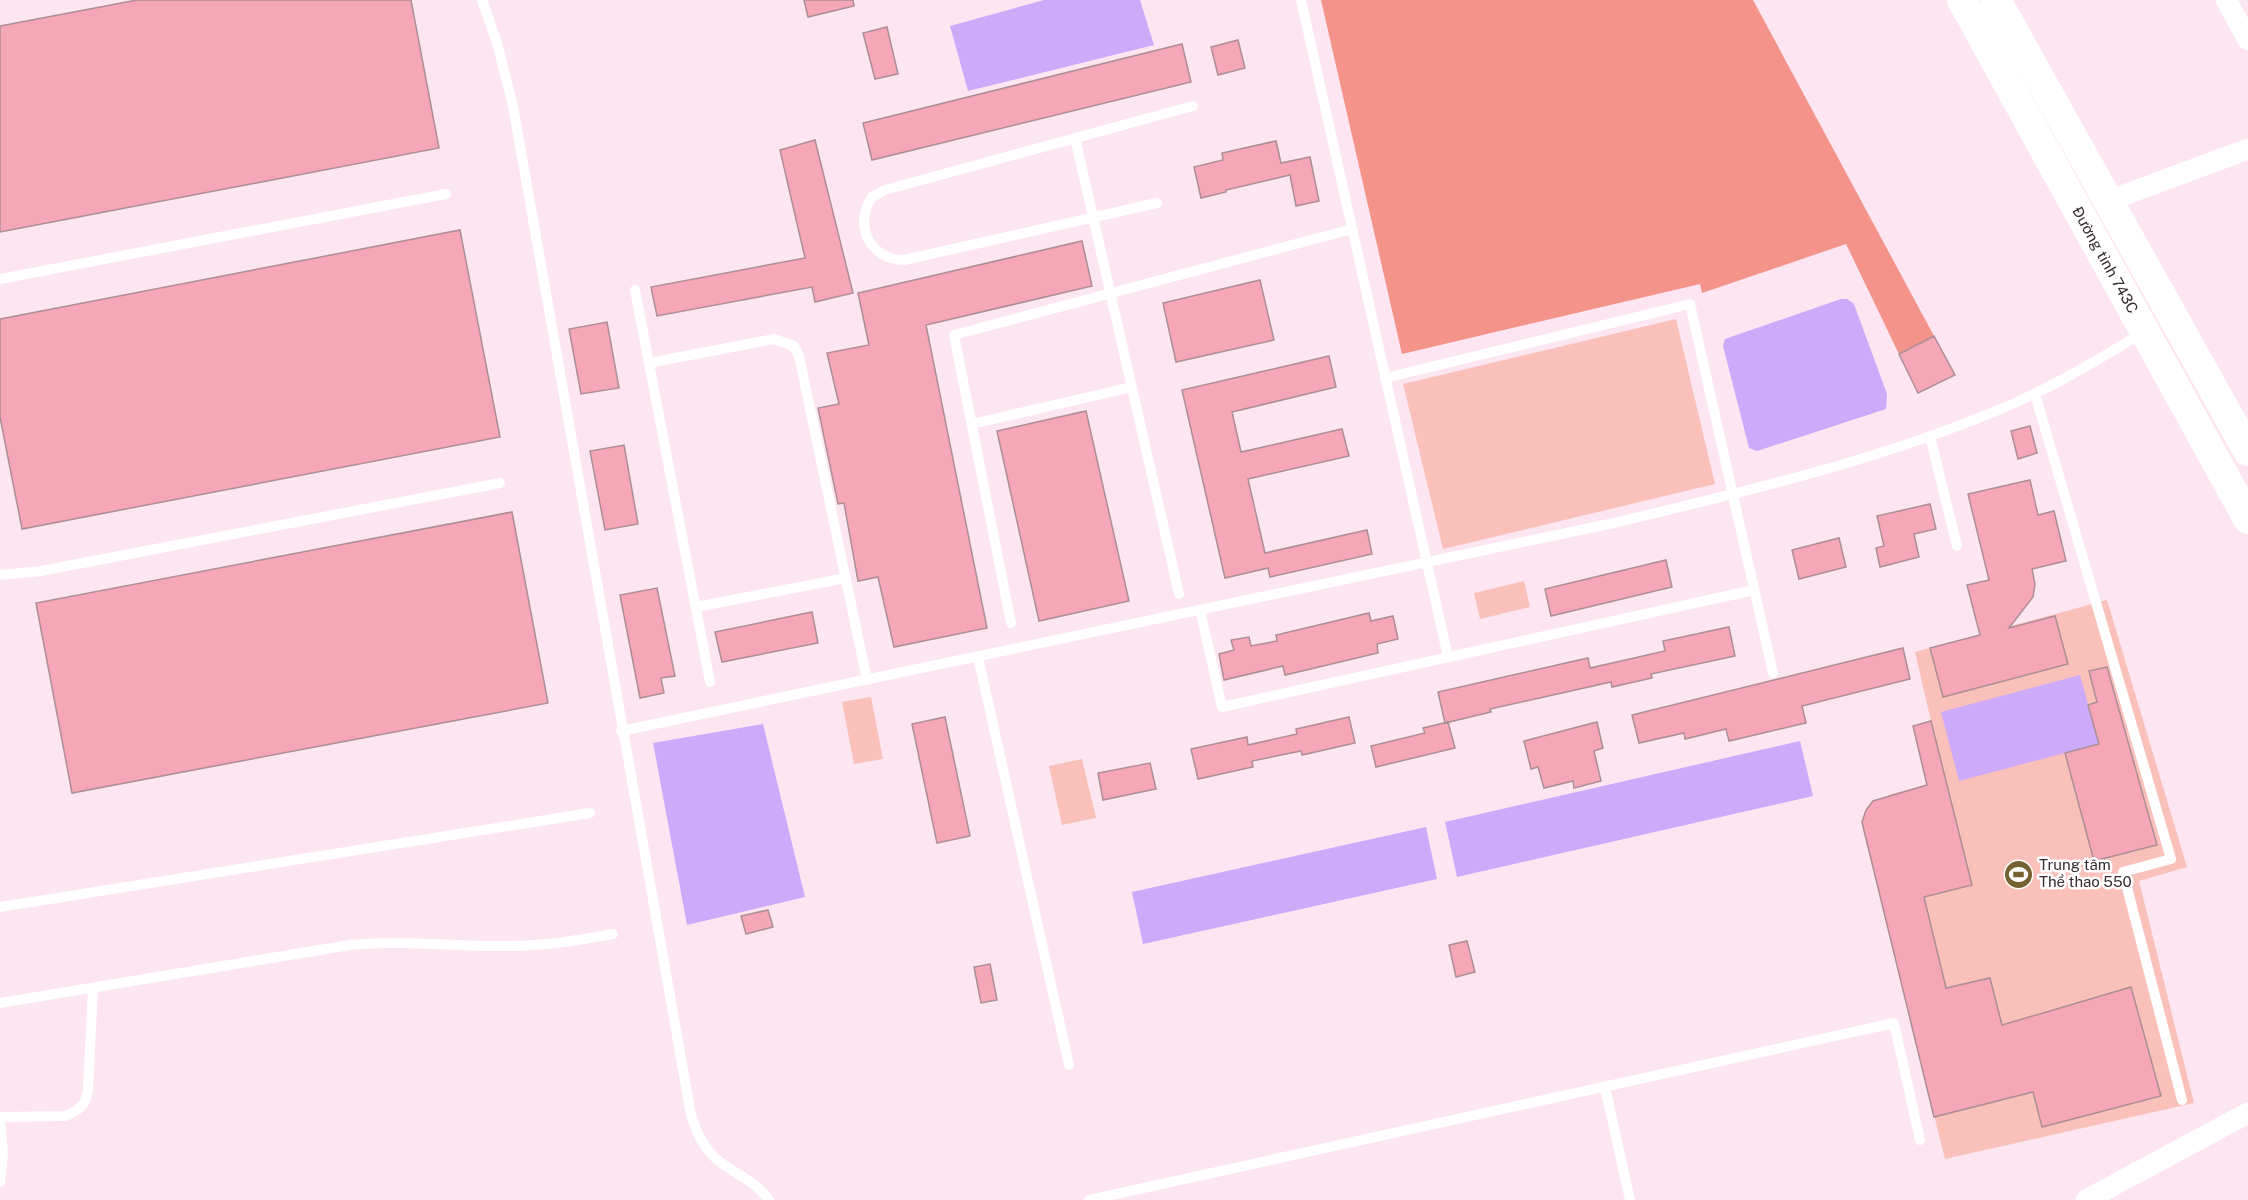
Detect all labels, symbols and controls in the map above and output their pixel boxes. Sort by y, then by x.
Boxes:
street label: Đường tỉnh 743C [2069,204,2142,316]
place label: Trung tâm Thể thao 550 [2039,856,2132,890]
sports icon: Trung tâm Thể thao 550 [2002,858,2034,890]

